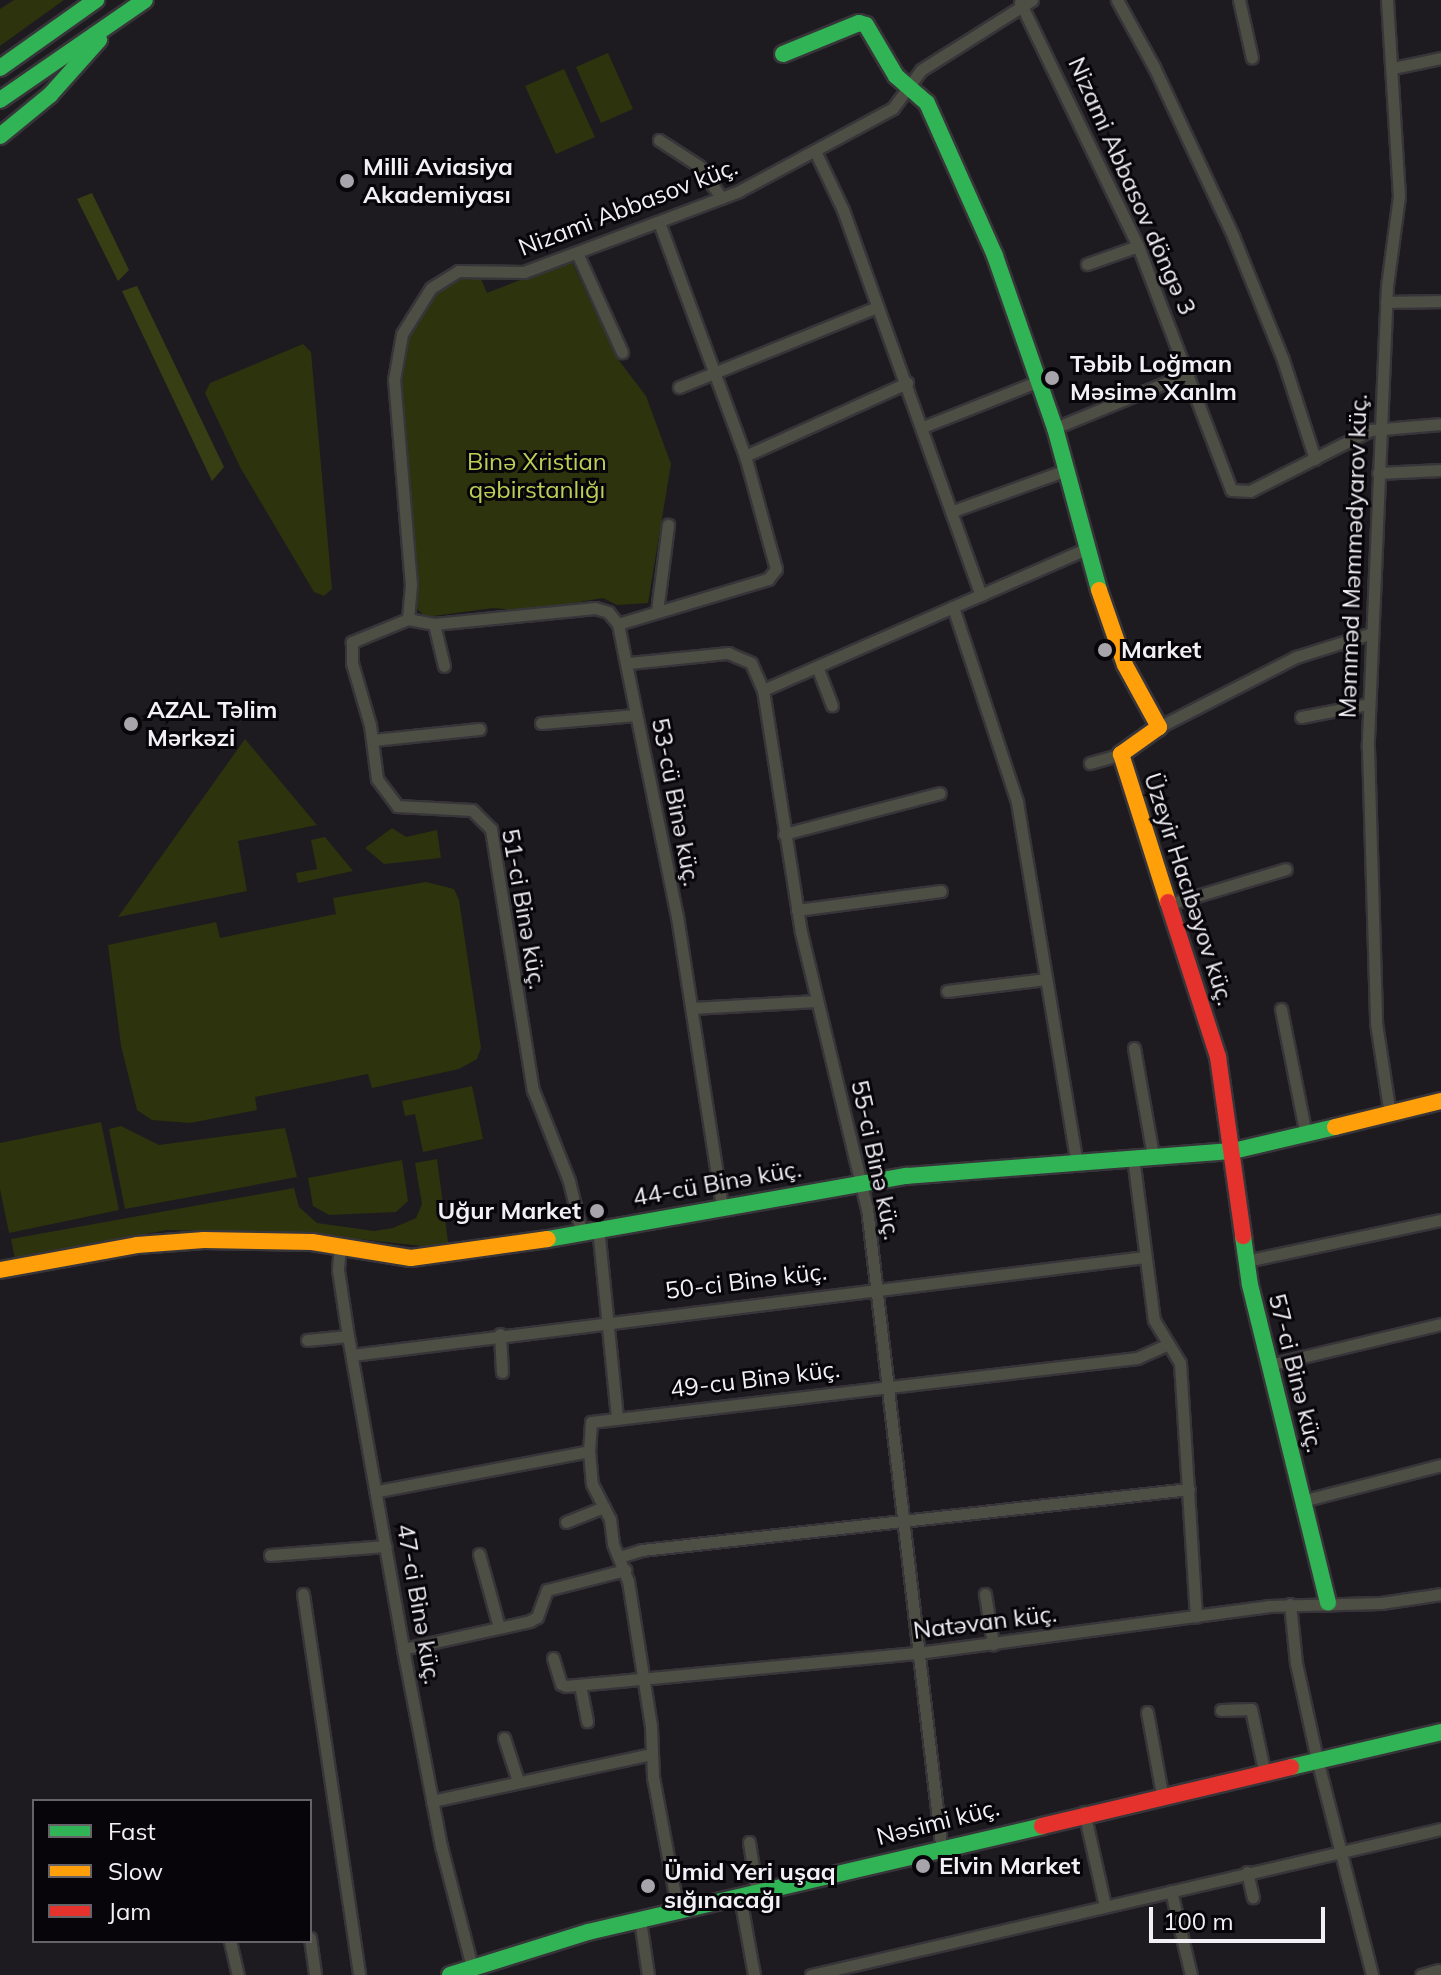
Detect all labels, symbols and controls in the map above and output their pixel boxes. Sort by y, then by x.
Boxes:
street label: Nizami Abbasov döngə 3 [1062,53,1202,319]
street label: Nizami Abbasov küç. [514,152,742,262]
place label: Milli Aviasiya Akademiyası [363,153,513,209]
marker: Milli Aviasiya Akademiyası [338,172,356,190]
place label: Təbib Loğman Məsimə Xanlm [1070,350,1237,406]
marker: Təbib Loğman Məsimə Xanlm [1041,367,1063,389]
street label: Məmməd Məmmədyarov küç. [1333,393,1373,719]
park label: Binə Xristian qəbirstanlığı [467,448,607,504]
place label: Market [1121,636,1201,664]
marker: Market [1096,641,1114,659]
place label: AZAL Təlim Mərkəzi [147,696,277,752]
marker: AZAL Təlim Mərkəzi [122,715,140,733]
street label: 53-cü Binə küç. [646,715,706,889]
street label: Üzeyir Hacıbəyov küç. [1138,769,1240,1009]
street label: 51-ci Binə küç. [496,826,552,992]
street label: 55-ci Binə küç. [845,1078,907,1242]
street label: 44-cü Binə küç. [630,1154,804,1212]
place label: Uğur Market [438,1197,581,1225]
marker: Uğur Market [588,1202,606,1220]
street label: 50-ci Binə küç. [664,1257,828,1305]
street label: 57-ci Binə küç. [1262,1291,1330,1455]
street label: 49-cu Binə küç. [669,1354,841,1404]
street label: 47-ci Binə küç. [391,1521,447,1687]
street label: Natəvan küç. [912,1599,1058,1645]
street label: Nəsimi küç. [874,1793,1002,1851]
legend [32,1799,312,1943]
text: Fast [108,1816,156,1846]
place label: Elvin Market [939,1852,1080,1880]
text: Slow [108,1856,163,1886]
marker: Elvin Market [914,1857,932,1875]
place label: Ümid Yeri uşaq sığınacağı [664,1858,836,1914]
marker: Ümid Yeri uşaq sığınacağı [639,1877,657,1895]
scale bar [1153,1891,1329,1941]
text: Jam [108,1896,151,1926]
text: 100 m [1163,1906,1234,1936]

